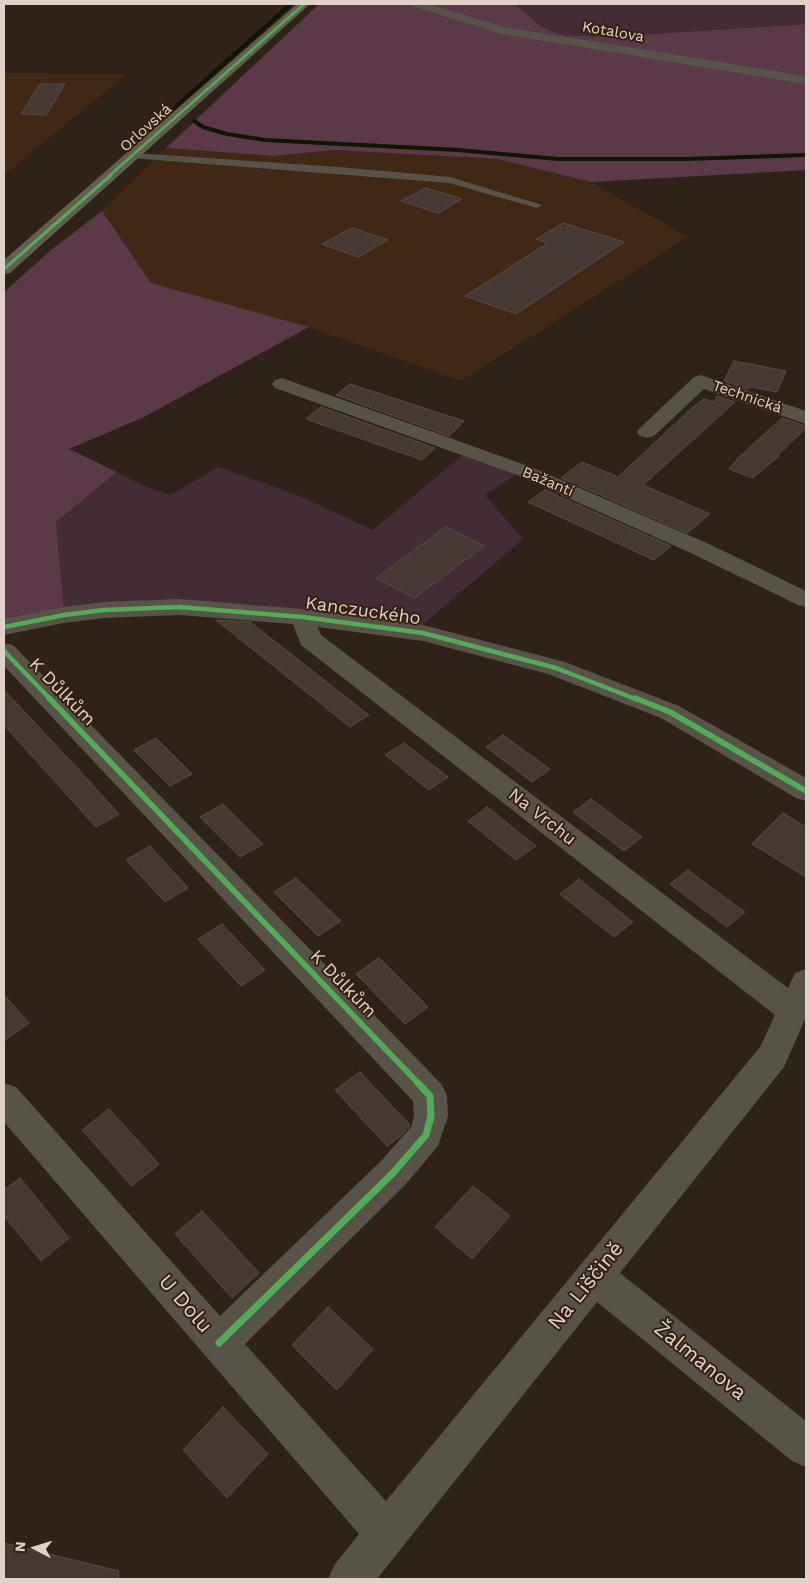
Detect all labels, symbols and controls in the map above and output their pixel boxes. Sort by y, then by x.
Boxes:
street label: Kotalova [581,18,645,46]
street label: Orlovská [116,100,176,156]
street label: Technická [710,377,784,417]
street label: Bažantí [520,463,576,501]
street label: Kanczuckého [304,592,422,630]
street label: K Důlkům [24,654,100,730]
street label: Na Vrchu [504,784,580,850]
street label: K Důlkům [305,946,381,1022]
street label: Na Liščině [543,1237,629,1335]
street label: U Dolu [153,1270,217,1338]
street label: Žalmanova [649,1316,751,1406]
north arrow [10,1523,60,1573]
text: N [12,1541,28,1553]

